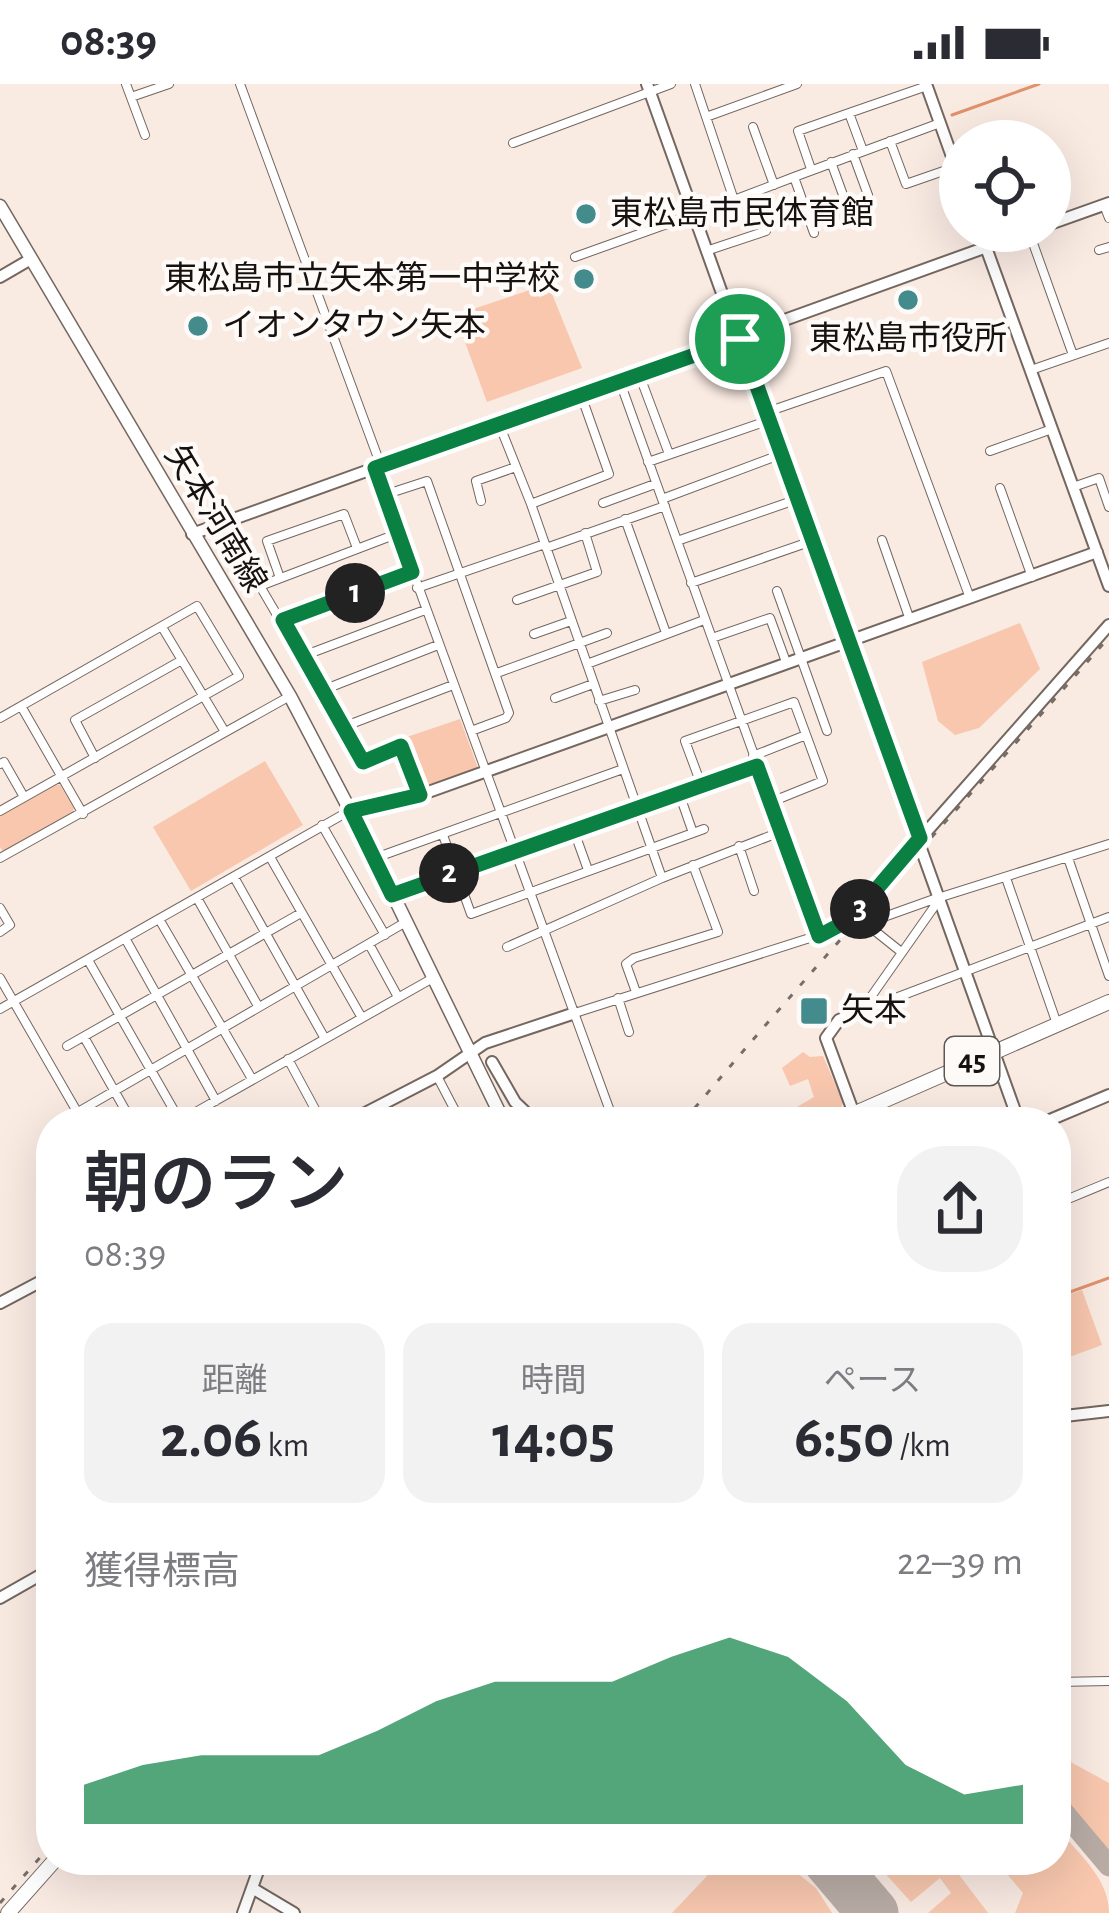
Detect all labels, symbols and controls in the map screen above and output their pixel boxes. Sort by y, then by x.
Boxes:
text: 08:39 [60,19,157,64]
map controls [939,120,1071,252]
button: locate [939,120,1071,252]
place label: 東松島市民体育館 [610,196,874,231]
marker: 東松島市民体育館 [573,201,599,227]
place label: 東松島市立矢本第一中学校 [164,261,560,296]
marker: 東松島市立矢本第一中学校 [571,266,597,292]
marker: 東松島市役所 [895,287,921,313]
pin [689,288,791,390]
icon: arrive [707,306,773,372]
place label: イオンタウン矢本 [222,308,486,343]
marker: イオンタウン矢本 [185,313,211,339]
place label: 東松島市役所 [809,321,1007,356]
street label: 矢本河南線 [158,439,273,598]
pin: 1 [325,563,385,623]
text: 1 [349,576,361,609]
pin: 2 [419,843,479,903]
text: 2 [441,856,457,889]
pin: 3 [830,879,890,939]
text: 3 [853,892,867,925]
place label: 矢本 [841,993,907,1028]
marker: 矢本 [798,995,830,1027]
road number: 45 [945,1037,999,1085]
button: share [897,1146,1023,1272]
text: 朝のラン [84,1153,348,1219]
text: 08:39 [84,1235,166,1274]
text: 距離 [202,1365,268,1398]
text: 時間 [521,1365,587,1398]
text: ペース [824,1365,921,1398]
text: 2.06 [160,1408,262,1468]
text: 14:05 [492,1408,615,1468]
text: 6:50 [794,1408,894,1468]
text: km [262,1430,309,1463]
text: /km [894,1430,951,1463]
text: 22–39 m [897,1543,1023,1582]
text: 獲得標高 [84,1553,240,1592]

